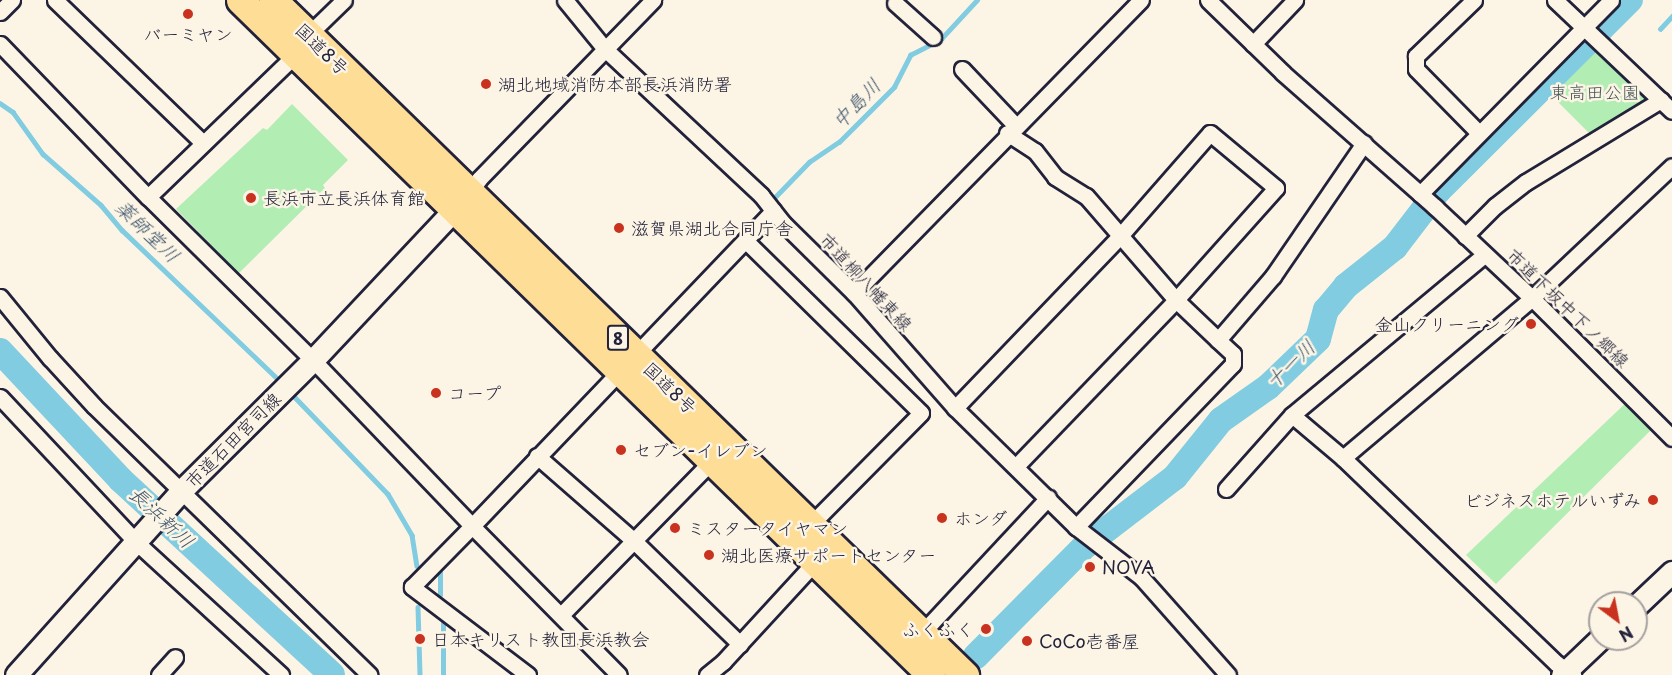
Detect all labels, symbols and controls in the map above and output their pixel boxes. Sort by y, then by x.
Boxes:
marker: バーミヤン [181,7,195,21]
street label: 国道8号 [291,19,353,79]
place label: バーミヤン [143,23,233,45]
place label: 湖北地域消防本部長浜消防署 [498,73,732,95]
water label: 中島川 [827,73,885,133]
marker: 湖北地域消防本部長浜消防署 [479,77,493,91]
park label: 東高田公園 [1550,81,1640,103]
place label: 長浜市立長浜体育館 [263,187,425,209]
marker: 長浜市立長浜体育館 [244,191,258,205]
water label: 薬師堂川 [111,195,185,267]
place label: 滋賀県湖北合同庁舎 [631,217,793,239]
marker: 滋賀県湖北合同庁舎 [612,221,626,235]
street label: 市道柳八幡東線 [815,229,917,335]
street label: 市道下坂中下ノ郷線 [1502,244,1634,372]
place label: 金山クリーニング [1375,313,1519,335]
marker: 金山クリーニング [1524,317,1538,331]
road number: 8 [606,325,630,351]
water label: 十一川 [1260,335,1320,393]
street label: 国道8号 [639,358,701,418]
place label: コープ [448,382,502,404]
marker: コープ [429,386,443,400]
street label: 市道石田宮司線 [181,388,285,492]
place label: セブン-イレブン [633,439,768,461]
marker: セブン-イレブン [614,443,628,457]
water label: 長浜新川 [125,481,199,553]
place label: ビジネスホテルいずみ [1461,489,1641,511]
marker: ビジネスホテルいずみ [1646,493,1660,507]
place label: ホンダ [954,507,1008,529]
marker: ホンダ [935,511,949,525]
place label: ミスタータイヤマン [687,517,849,539]
marker: ミスタータイヤマン [668,521,682,535]
place label: 湖北医療サポートセンター [721,544,937,566]
marker: 湖北医療サポートセンター [702,548,716,562]
place label: NOVA [1102,556,1155,578]
marker: NOVA [1083,560,1097,574]
north arrow [1588,591,1648,651]
place label: ふくふく [902,618,974,640]
text: N [1615,621,1638,648]
marker: ふくふく [979,622,993,636]
place label: 日本キリスト教団長浜教会 [432,628,648,650]
place label: CoCo壱番屋 [1039,630,1140,652]
marker: 日本キリスト教団長浜教会 [413,632,427,646]
marker: CoCo壱番屋 [1020,634,1034,648]

